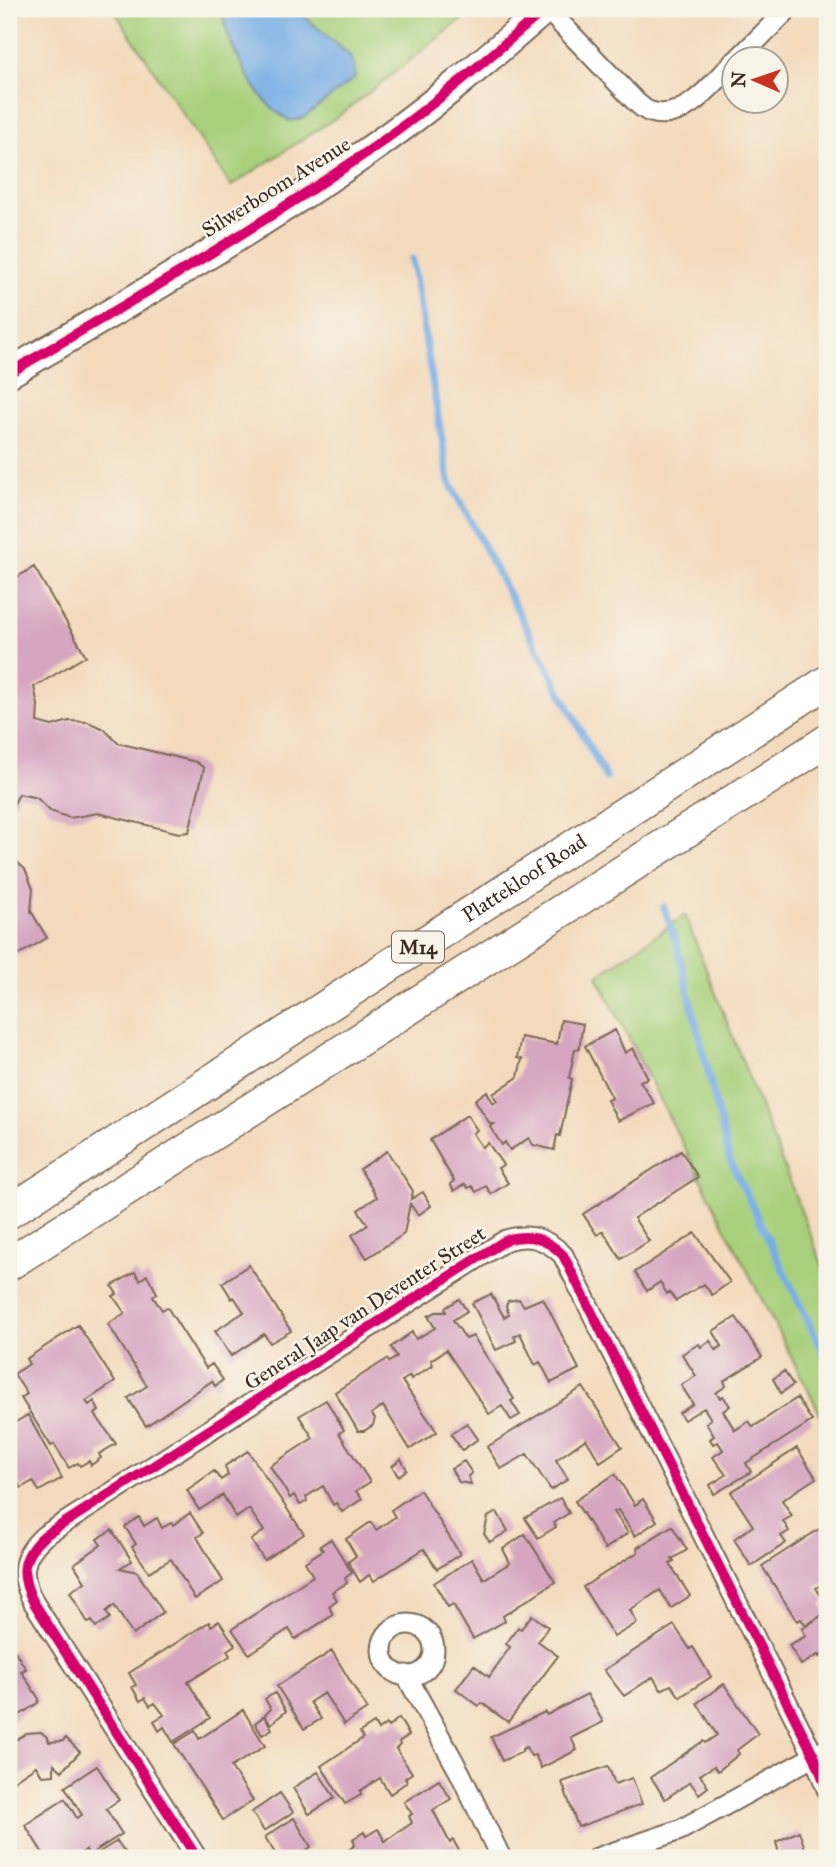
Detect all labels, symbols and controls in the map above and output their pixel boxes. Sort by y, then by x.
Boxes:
north arrow [720,46,790,116]
text: N [727,71,750,88]
street label: Silwerboom Avenue [197,131,355,243]
street label: Plattekloof Road [457,828,592,928]
road number: M14 [392,931,444,962]
street label: General Jaap van Deventer Street [239,1220,491,1396]

